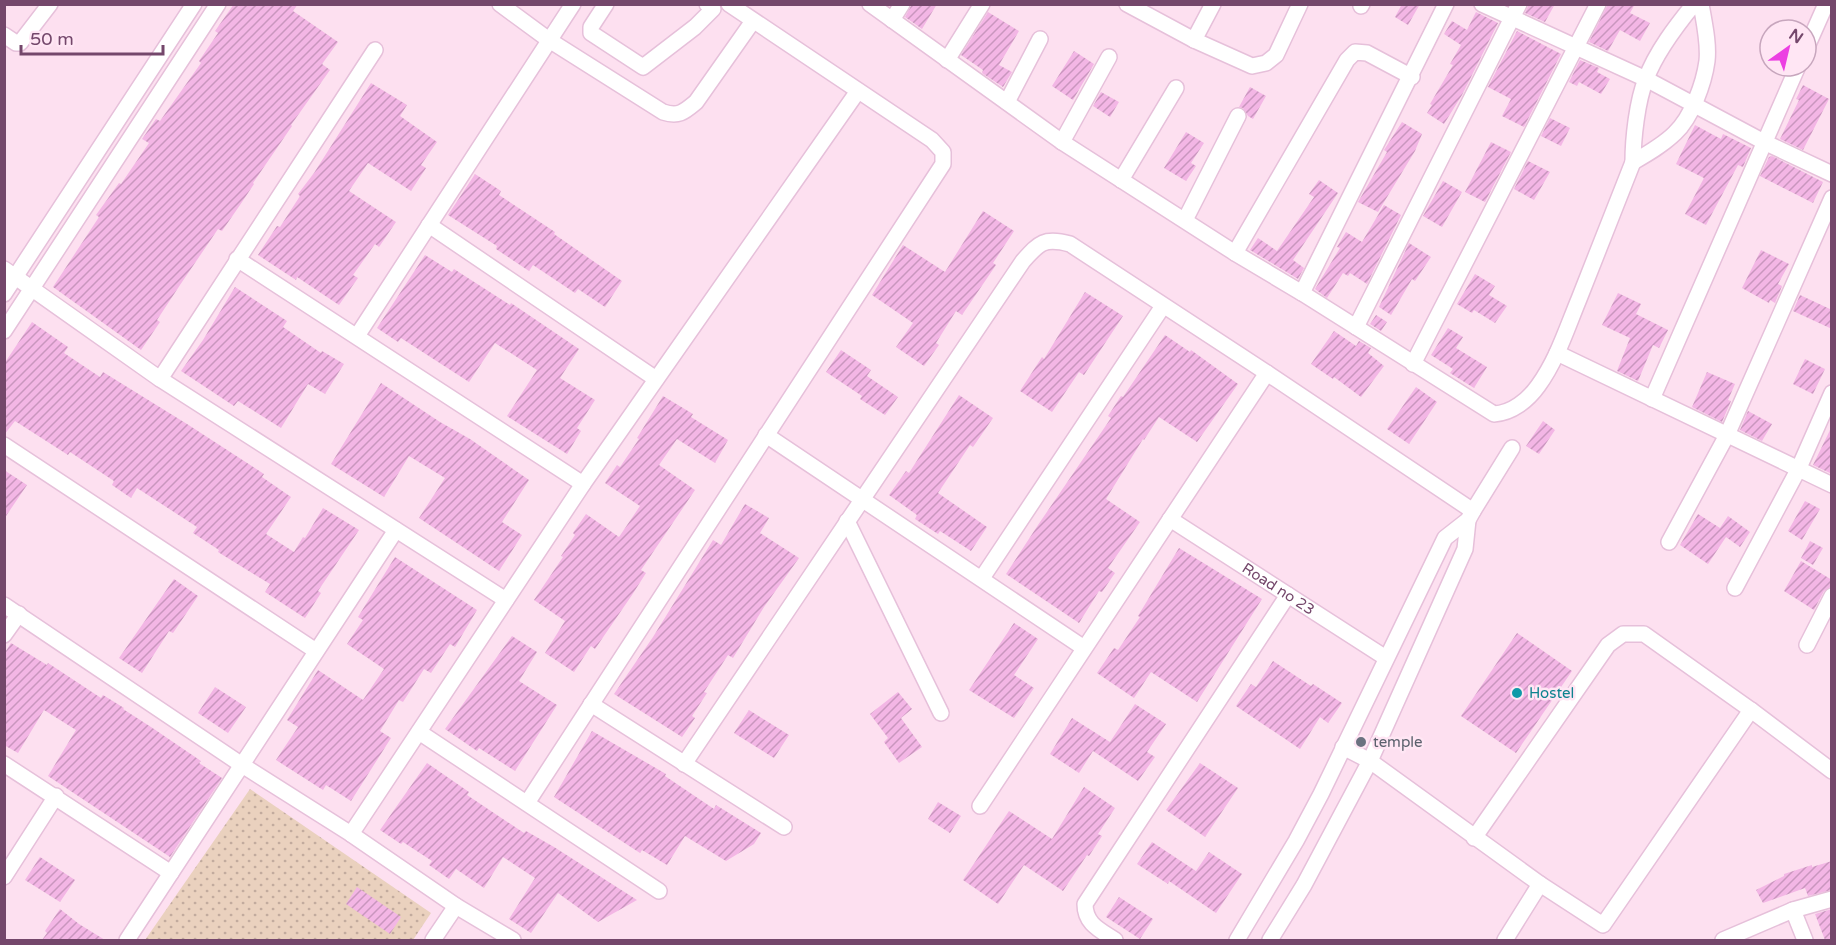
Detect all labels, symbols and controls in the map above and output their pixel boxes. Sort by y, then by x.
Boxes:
scale bar [21,18,164,56]
north arrow [1758,18,1818,78]
text: N [1785,25,1807,48]
text: 50 m [30,28,74,50]
street label: Road no 23 [1239,559,1318,619]
place label: Hostel [1529,684,1574,702]
marker: Hostel [1510,686,1524,700]
place label: temple [1373,733,1423,751]
marker: temple [1354,735,1368,749]

